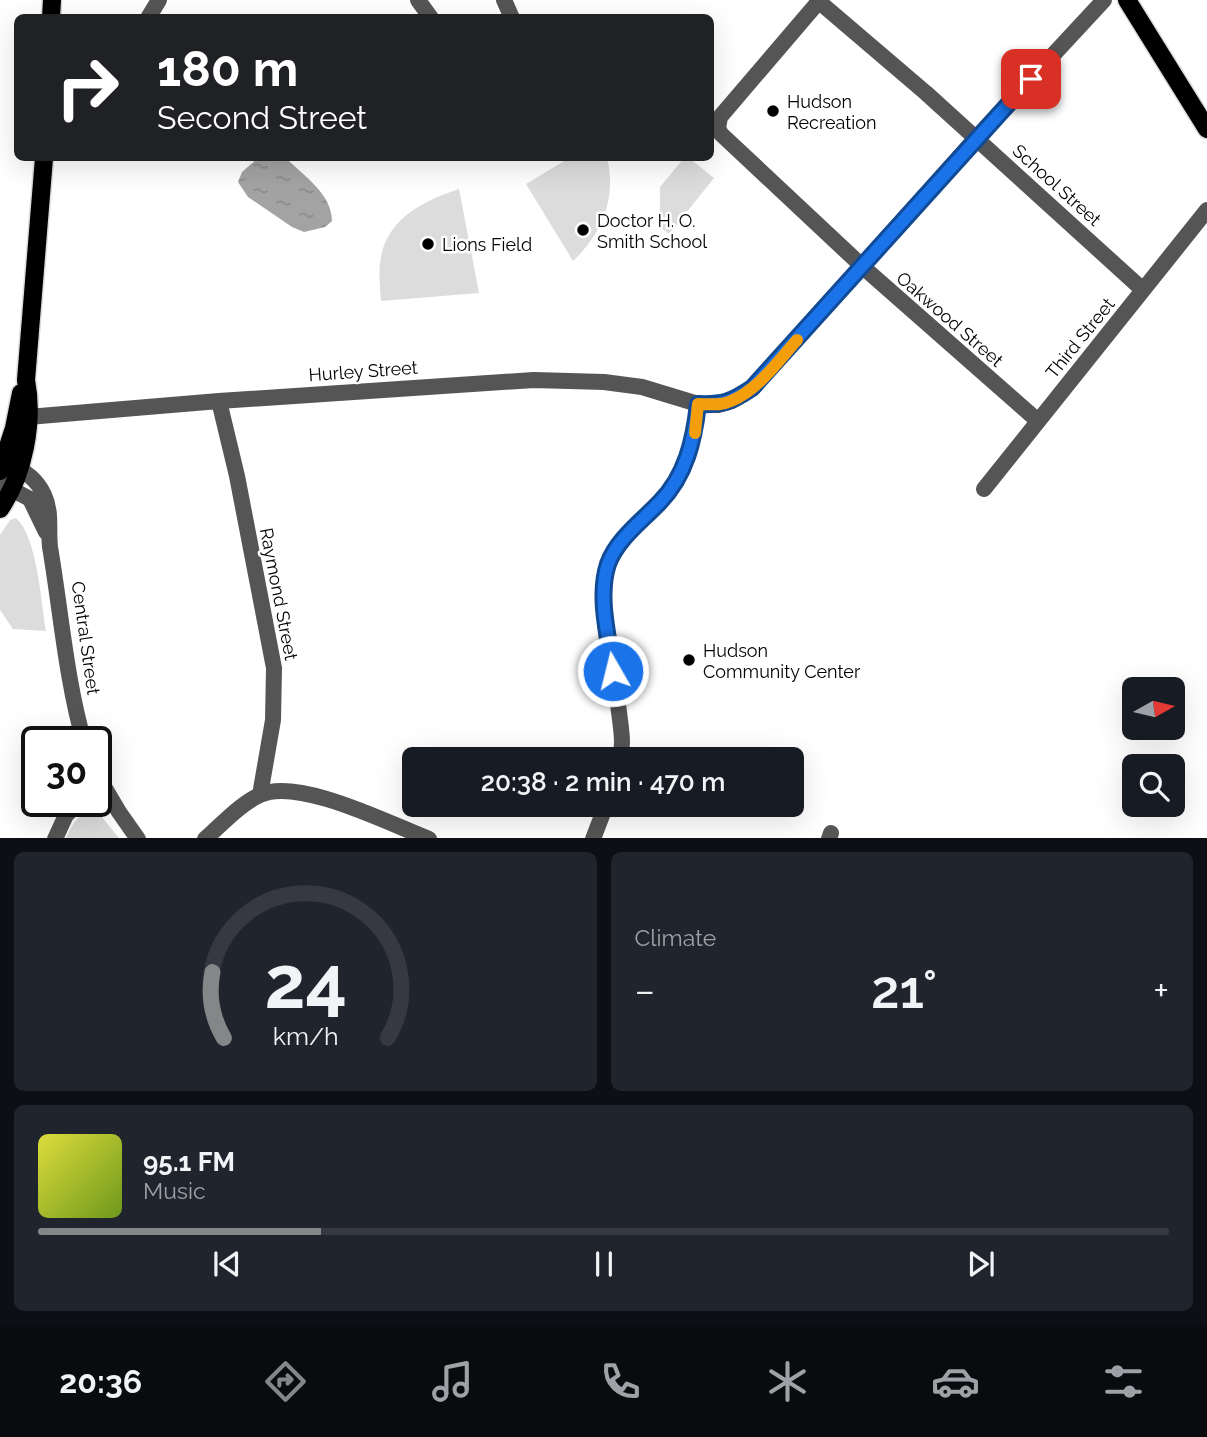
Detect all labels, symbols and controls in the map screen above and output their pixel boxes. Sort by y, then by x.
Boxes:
text: 180 m [157,40,298,97]
icon: right [42,42,133,133]
pin [1001,49,1061,109]
icon: arrive [1012,60,1050,98]
place label: Hudson Recreation [787,91,876,133]
text: Second Street [157,99,367,136]
marker: Hudson Recreation [765,103,781,119]
street label: School Street [1009,140,1105,230]
place label: Doctor H. O. Smith School [597,210,707,252]
marker: Doctor H. O. Smith School [575,222,591,238]
place label: Lions Field [442,234,532,255]
marker: Lions Field [420,236,436,252]
street label: Oakwood Street [892,267,1008,371]
street label: Third Street [1041,294,1119,382]
street label: Hurley Street [308,357,418,385]
street label: Raymond Street [256,526,302,662]
street label: Central Street [68,580,104,696]
position arrow [576,634,650,708]
place label: Hudson Community Center [703,640,861,682]
marker: Hudson Community Center [681,652,697,668]
north arrow [1122,677,1185,740]
map controls [1122,677,1185,817]
speed limit sign: 30 [21,726,112,817]
button: search [1122,754,1185,817]
text: 20:38 · 2 min · 470 m [481,767,725,797]
text: Climate [635,924,716,951]
text: 24 [264,940,347,1025]
text: 21° [871,959,937,1020]
text: − [635,968,655,1013]
text: + [1153,968,1169,1013]
text: km/h [272,1020,338,1050]
text: 95.1 FM [143,1147,235,1177]
text: Music [143,1177,206,1204]
icon: previous [208,1245,246,1283]
icon: pause [585,1245,623,1283]
icon: next [962,1245,1000,1283]
icon: directions [261,1357,310,1406]
icon: music [428,1357,477,1406]
icon: phone [596,1357,645,1406]
icon: climate [763,1357,812,1406]
icon: car [931,1357,980,1406]
icon: filters [1099,1357,1148,1406]
text: 20:36 [59,1363,142,1400]

